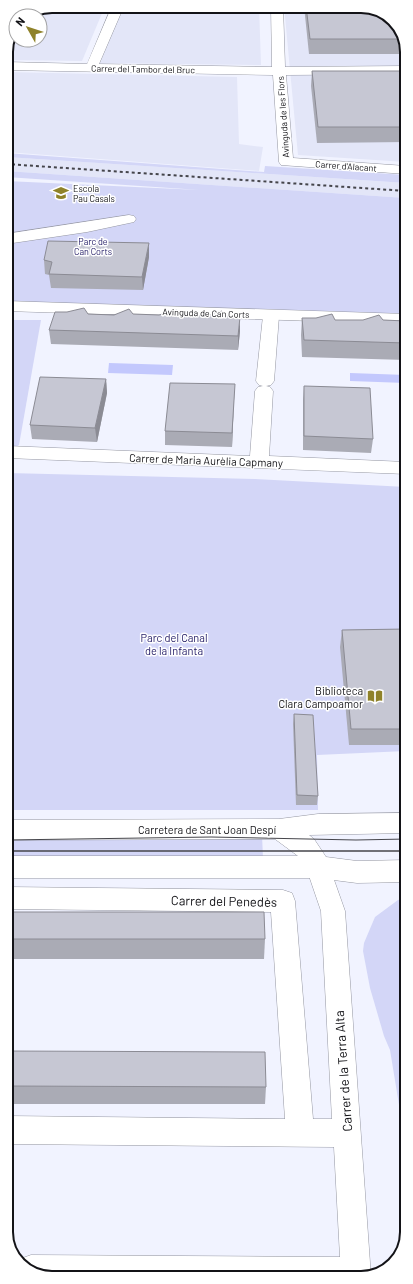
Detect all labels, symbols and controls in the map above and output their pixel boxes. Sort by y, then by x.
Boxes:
north arrow [8,8,48,48]
text: N [12,14,27,28]
street label: Carrer del Tambor del Bruc [91,63,195,75]
street label: Avinguda de les Flors [275,76,291,158]
street label: Carrer d'Alacant [315,158,377,174]
place label: Escola Pau Casals [73,183,115,204]
school or university icon: Escola Pau Casals [52,184,70,202]
park label: Parc de Can Corts [74,236,112,257]
street label: Avinguda de Can Corts [162,306,250,320]
street label: Carrer de Maria Aurèlia Capmany [129,451,283,469]
park label: Parc del Canal de la Infanta [141,631,207,657]
place label: Biblioteca Clara Campoamor [278,684,363,710]
library icon: Biblioteca Clara Campoamor [366,687,384,705]
street label: Carretera de Sant Joan Despí [138,823,277,836]
street label: Carrer del Penedès [171,892,277,910]
street label: Carrer de la Terra Alta [331,1010,355,1132]

